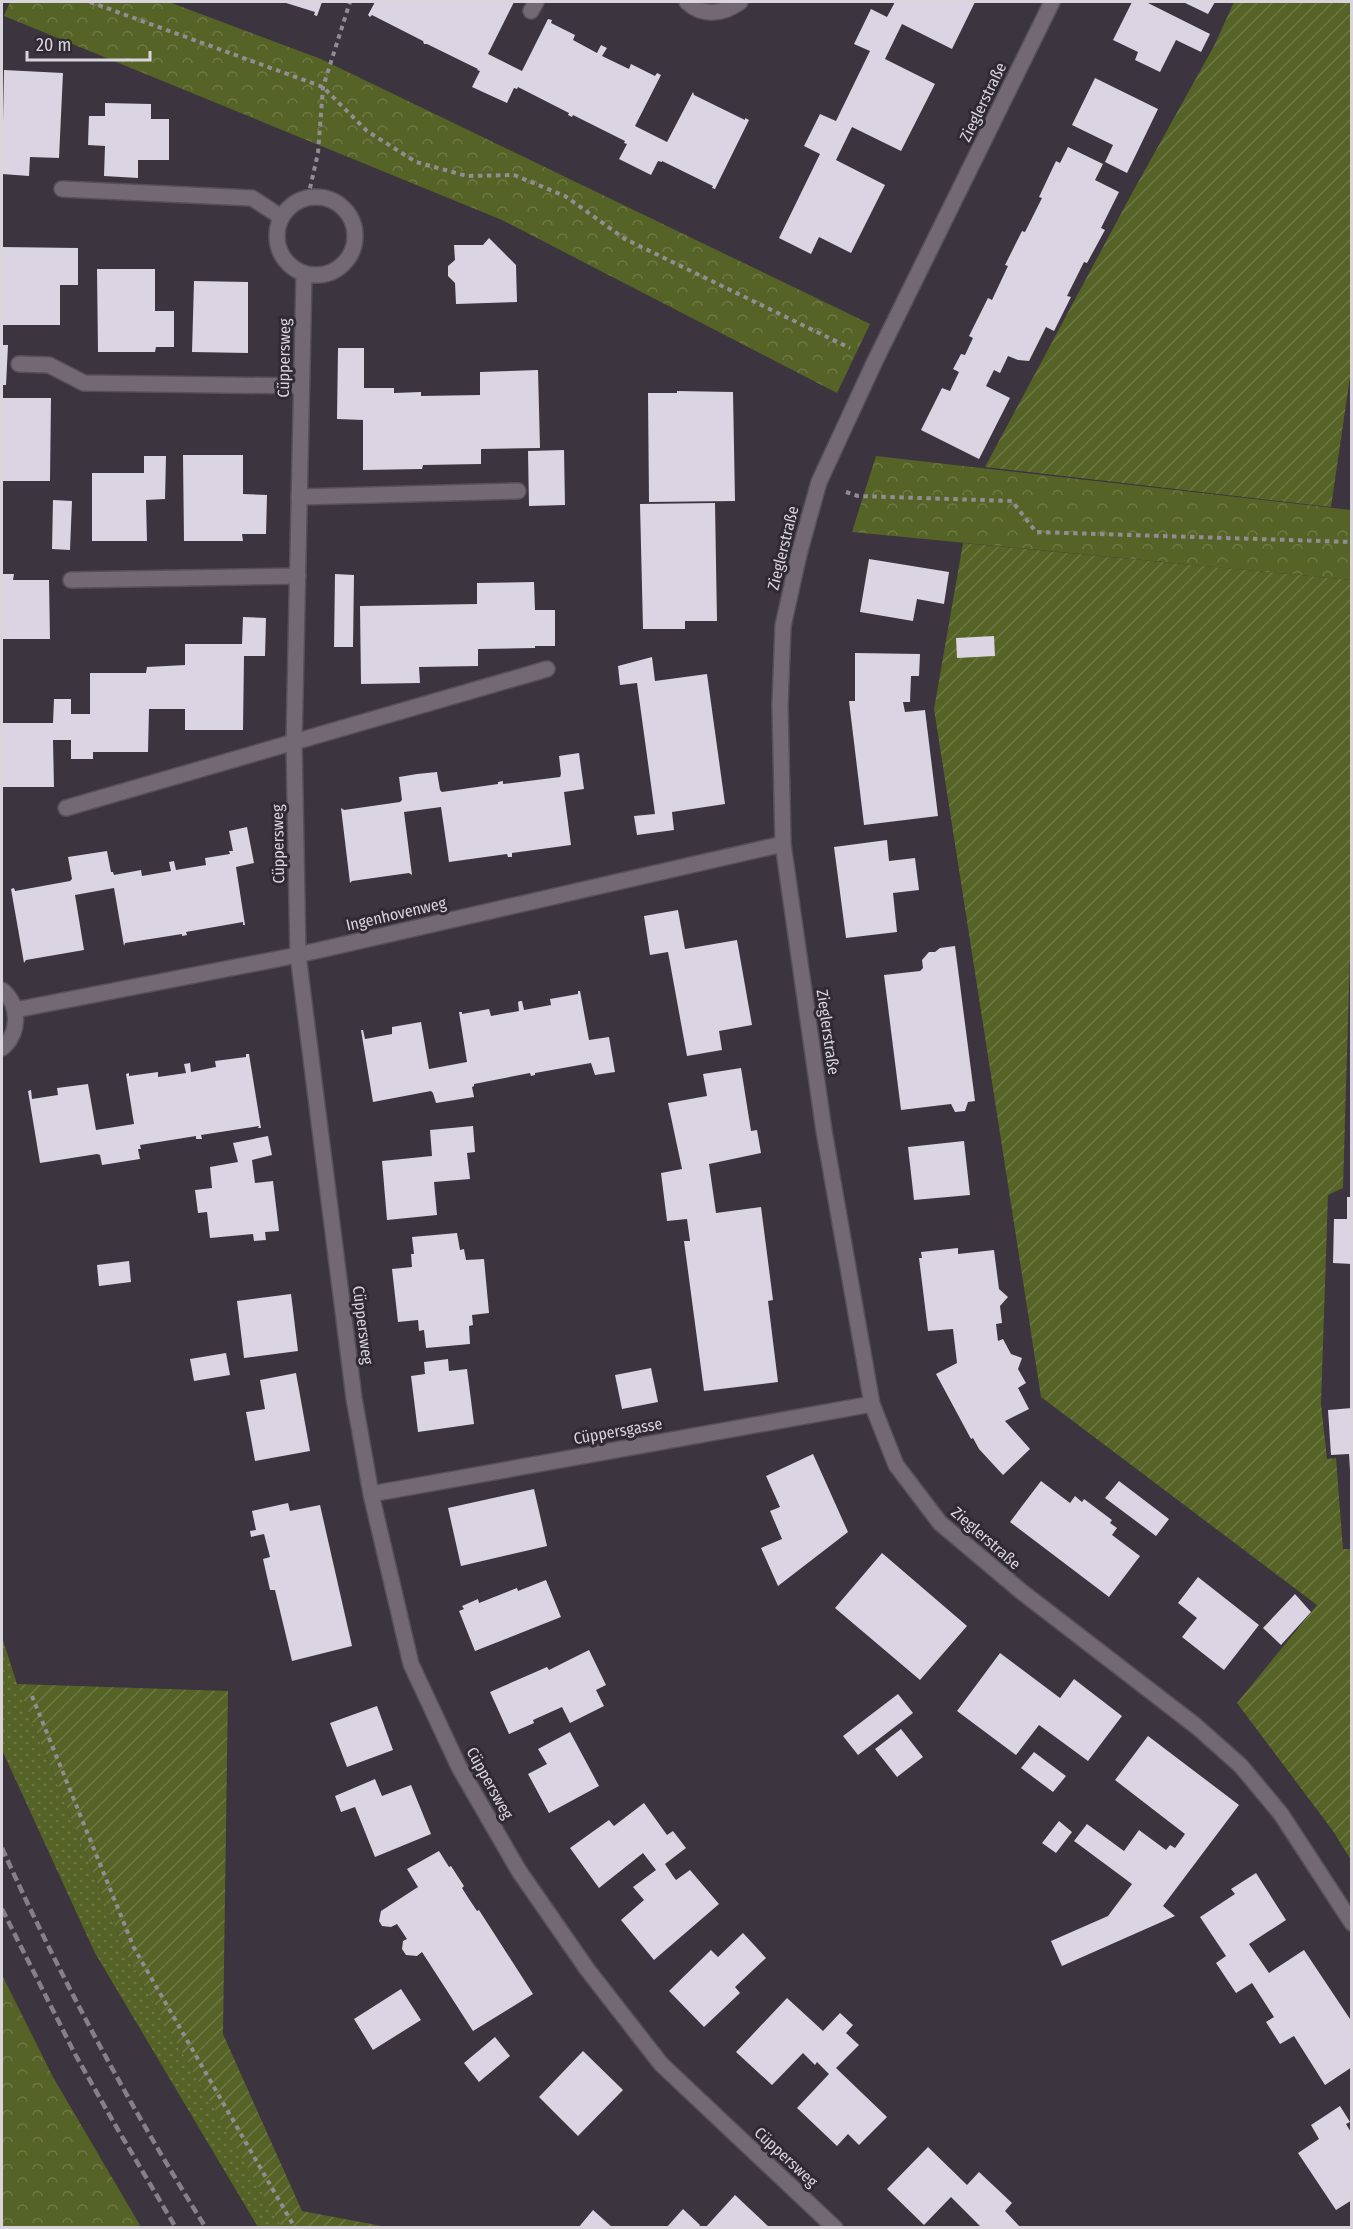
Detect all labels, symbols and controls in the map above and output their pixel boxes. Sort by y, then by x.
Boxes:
scale bar [27,24,150,62]
text: 20 m [36,34,71,56]
street label: Zieglerstraße [956,59,1010,145]
street label: Cüppersweg [274,318,294,398]
street label: Zieglerstraße [763,504,803,592]
street label: Cüppersweg [268,804,288,884]
street label: Ingenhovenweg [344,893,448,935]
street label: Zieglerstraße [813,988,843,1076]
street label: Cüppersweg [349,1285,377,1366]
street label: Cüppersgasse [572,1414,664,1448]
street label: Zieglerstraße [947,1503,1025,1573]
street label: Cüppersweg [463,1744,518,1823]
street label: Cüppersweg [751,2123,822,2191]

